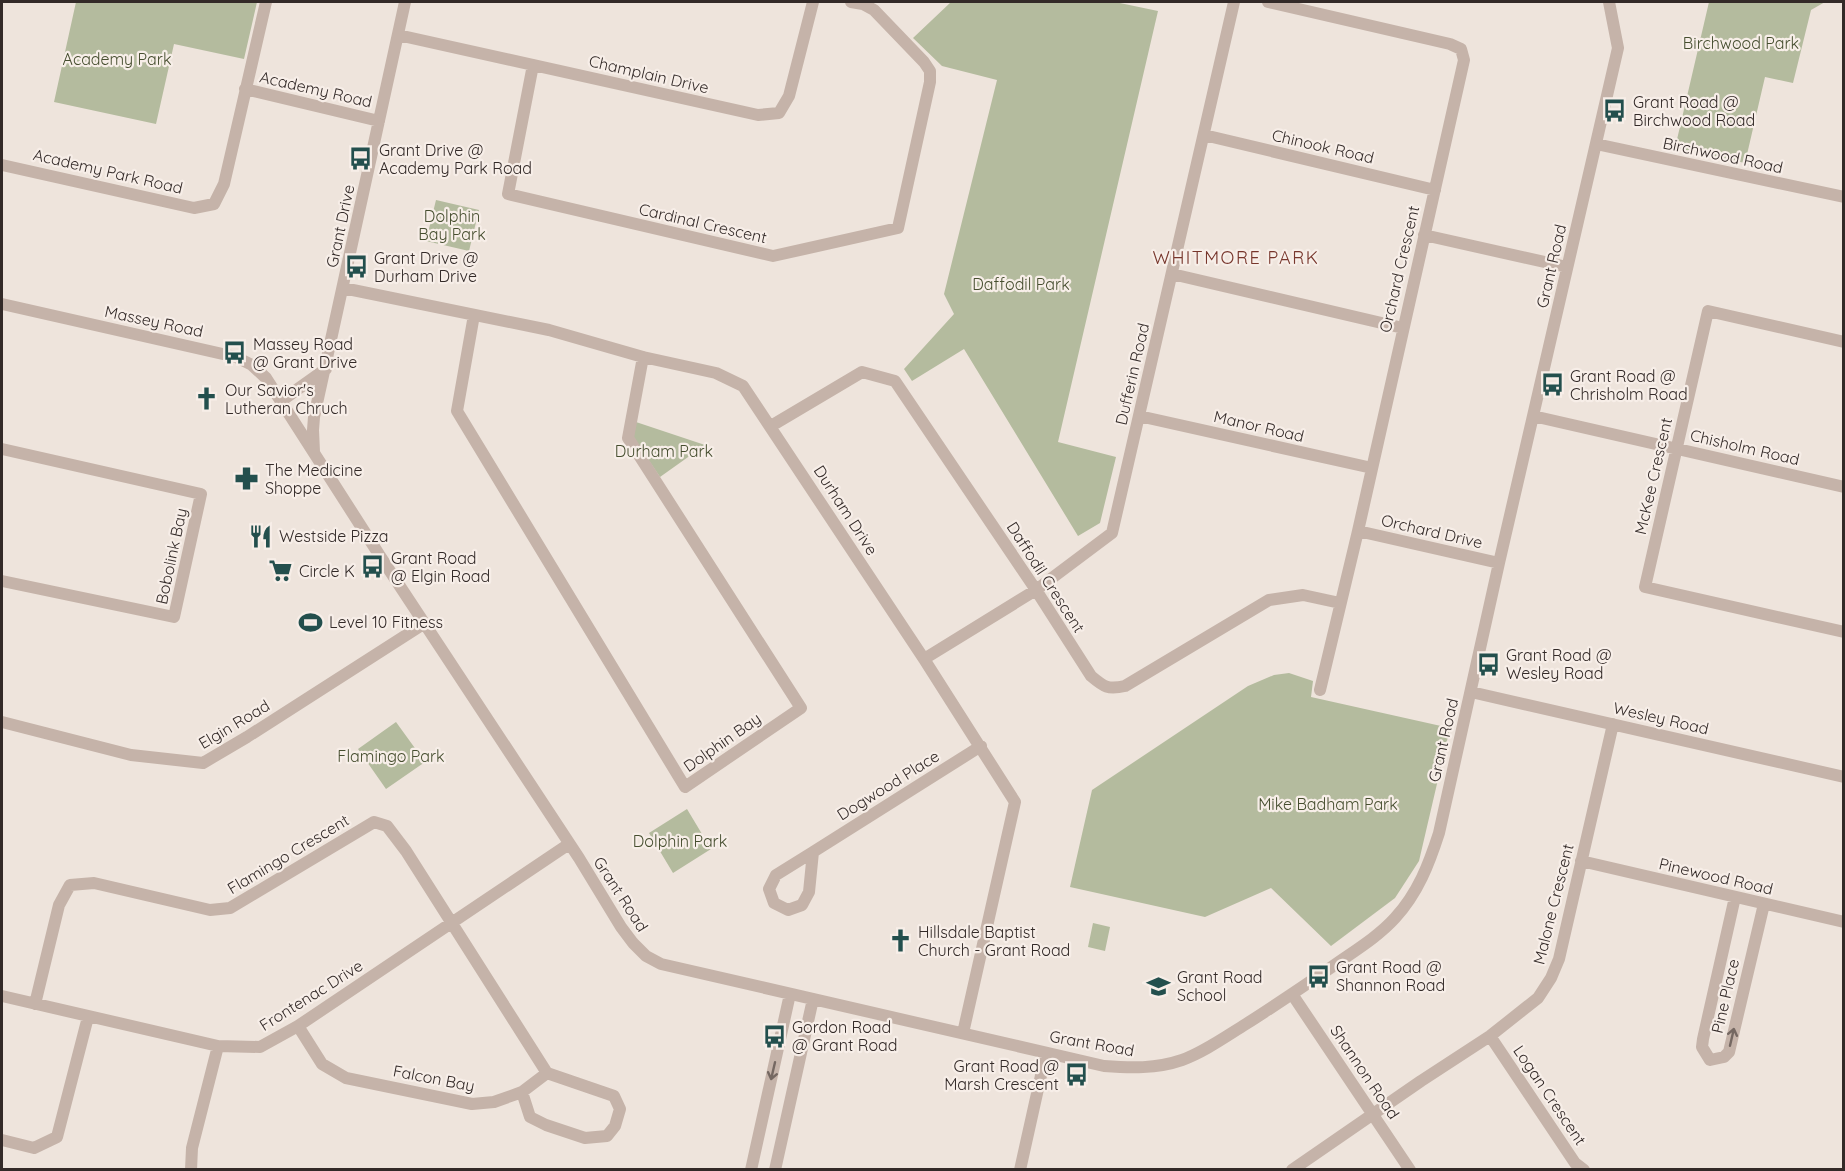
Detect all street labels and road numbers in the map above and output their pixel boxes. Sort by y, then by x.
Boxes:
street label: Champlain Drive [587,50,711,98]
street label: Academy Road [258,66,374,112]
street label: Chinook Road [1270,125,1376,167]
street label: Birchwood Road [1661,133,1785,177]
street label: Academy Park Road [31,144,185,198]
street label: Grant Drive [321,183,359,269]
street label: Cardinal Crescent [637,199,769,247]
street label: Orchard Crescent [1375,204,1423,334]
street label: Grant Road [1532,222,1570,310]
street label: Massey Road [103,301,205,341]
street label: Dufferin Road [1111,321,1153,427]
street label: Manor Road [1212,406,1306,446]
street label: McKee Crescent [1630,416,1676,536]
street label: Chisholm Road [1688,425,1802,469]
street label: Durham Drive [810,461,882,559]
street label: Bobolink Bay [151,506,191,606]
street label: Orchard Drive [1379,510,1485,552]
street label: Daffodil Crescent [1003,518,1089,636]
street label: Elgin Road [195,695,273,753]
street label: Grant Road [1424,696,1462,784]
street label: Wesley Road [1611,697,1711,739]
street label: Dolphin Bay [679,708,765,776]
street label: Dogwood Place [833,746,943,824]
street label: Flamingo Crescent [224,810,352,898]
street label: Malone Crescent [1528,842,1578,966]
street label: Grant Road [589,853,653,935]
street label: Pinewood Road [1657,853,1775,899]
street label: Frontenac Drive [256,955,366,1035]
street label: Pine Place [1707,957,1743,1035]
street label: Shannon Road [1326,1021,1404,1123]
street label: Grant Road [1048,1026,1136,1060]
street label: Logan Crescent [1509,1041,1591,1149]
street label: Falcon Bay [391,1060,477,1096]

